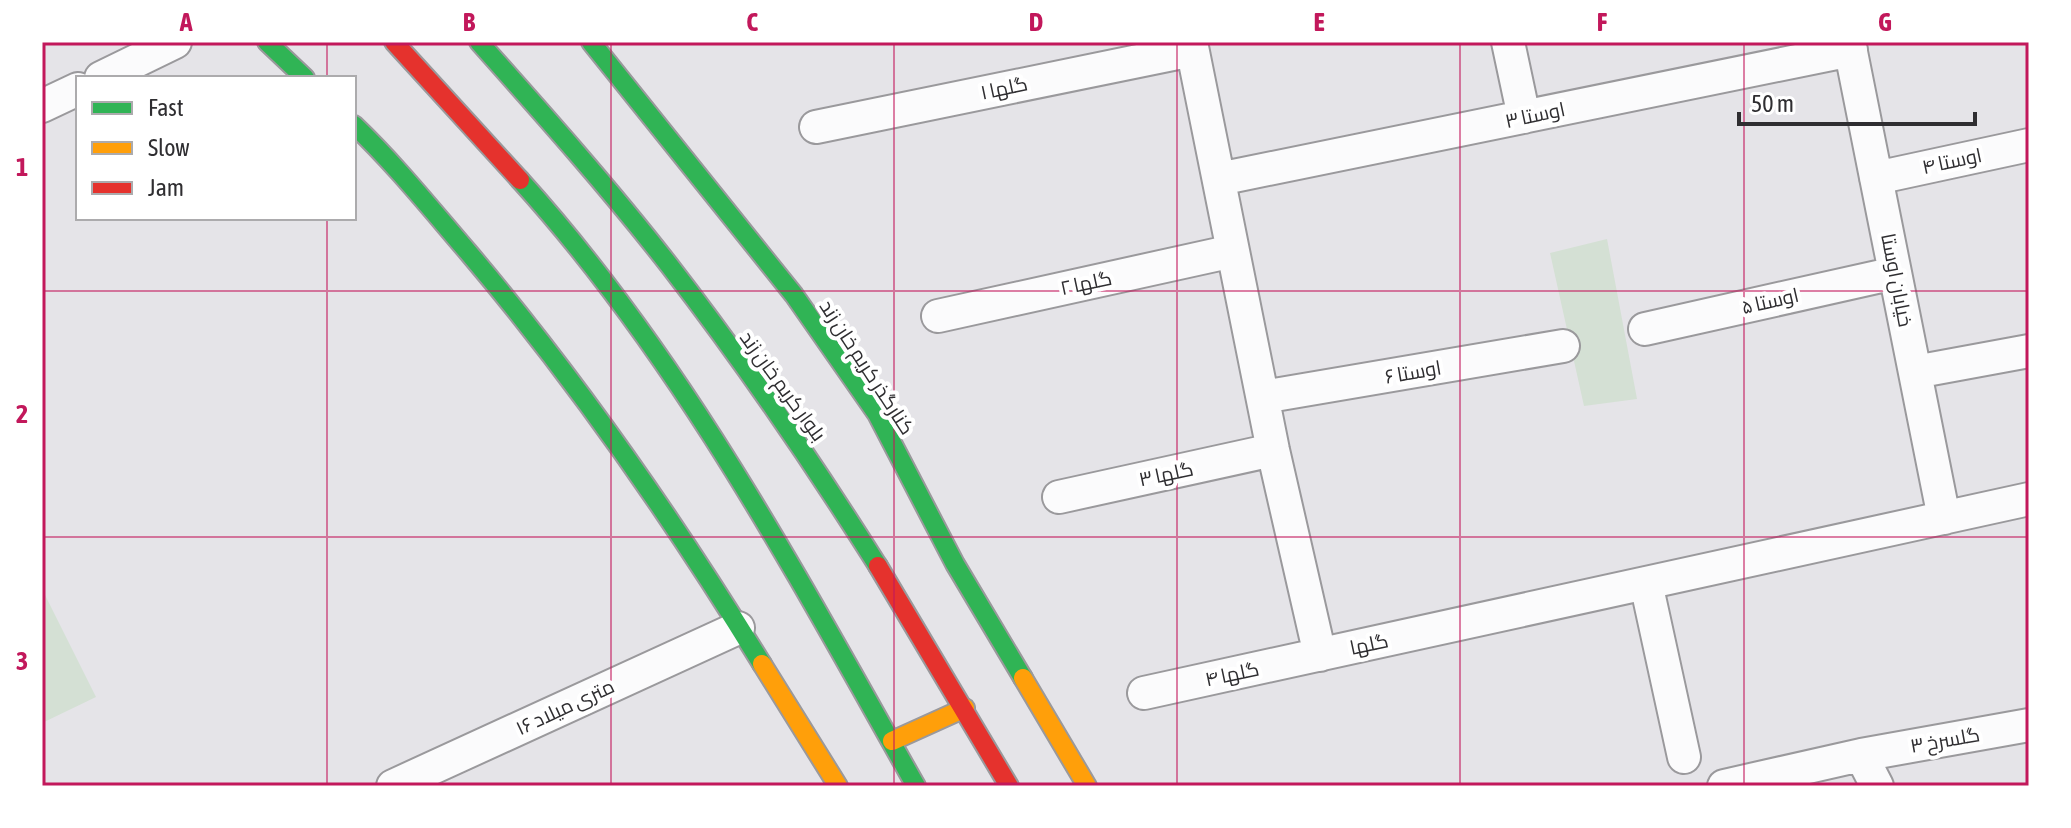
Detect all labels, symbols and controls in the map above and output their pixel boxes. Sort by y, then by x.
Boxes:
text: A [179,7,193,37]
text: B [463,7,476,37]
text: C [746,7,758,37]
text: D [1029,7,1043,37]
text: E [1313,7,1325,37]
text: F [1597,7,1608,37]
text: G [1878,7,1892,37]
street label: گلها ۱ [978,71,1030,106]
legend [76,76,356,220]
scale bar [1739,76,1975,126]
text: 50 m [1751,90,1794,117]
text: Fast [148,94,184,121]
street label: اوستا ۳ [1503,97,1567,133]
text: Slow [148,134,190,161]
street label: اوستا ۴ [1920,143,1984,179]
text: 1 [16,152,28,182]
text: Jam [148,174,184,201]
street label: خیابان اوستا [1875,231,1918,329]
street label: گلها ۲ [1058,266,1114,301]
street label: اوستا ۵ [1739,283,1801,319]
street label: کنارگذر کریم خان زند [813,295,920,440]
street label: بلوار کریم خان زند [733,326,831,447]
street label: اوستا ۶ [1383,355,1443,389]
text: 2 [16,399,28,429]
street label: گلها ۳ [1137,457,1196,492]
street label: گلها [1348,628,1391,661]
text: 3 [16,646,28,676]
street label: گلها ۴ [1203,657,1261,692]
street label: ۱۶ متری میلاد [512,674,618,741]
street label: گلسرخ ۳ [1908,722,1982,760]

